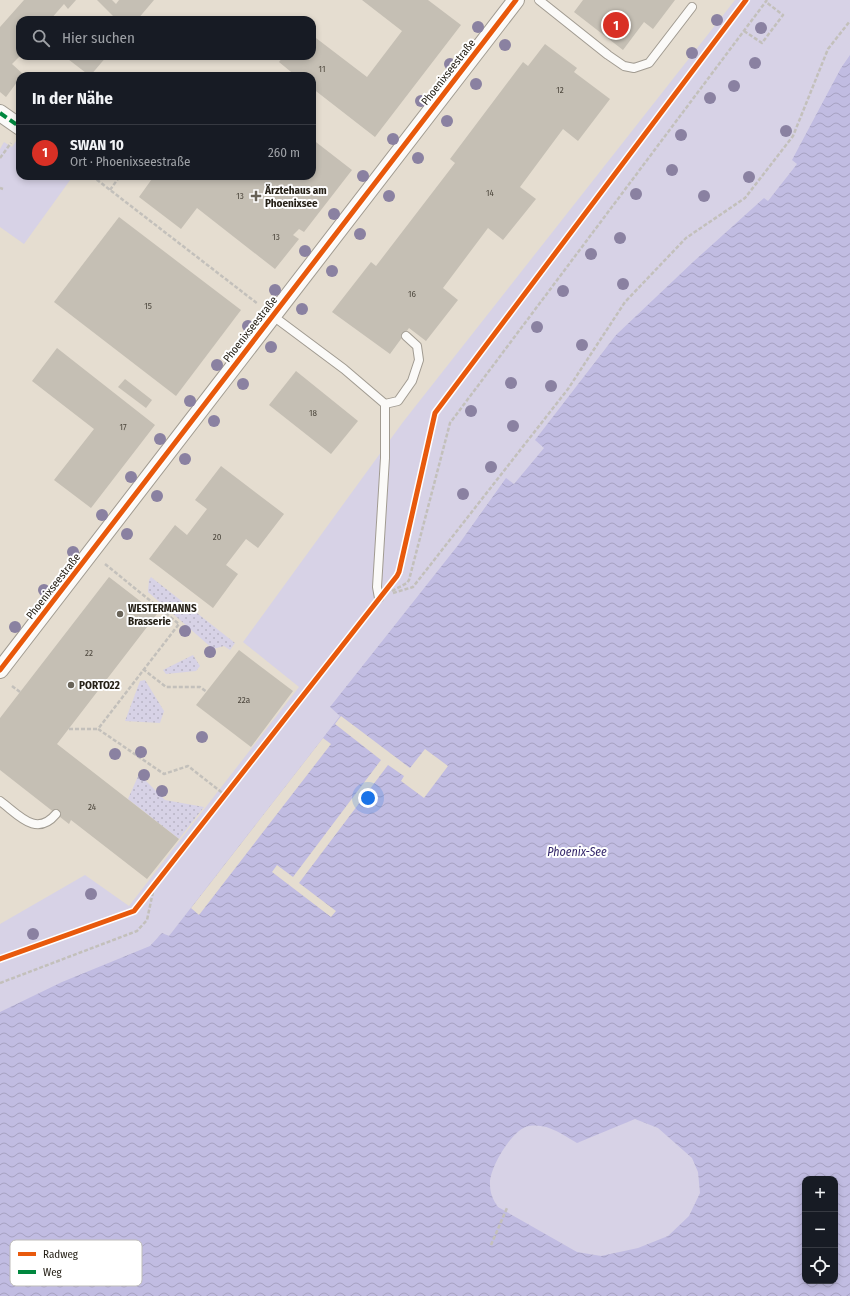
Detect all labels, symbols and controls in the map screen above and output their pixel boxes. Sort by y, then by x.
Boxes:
pin: 1 [603,10,629,40]
search box [16,16,316,60]
icon: search [30,27,52,49]
text: Hier suchen [62,29,135,47]
street label: Phoenixseestraße [419,37,478,108]
house number: 11 [319,64,325,74]
house number: 12 [556,85,564,95]
text: In der Nähe [32,88,113,109]
text: SWAN 10 [70,136,124,154]
text: 1 [42,145,48,160]
text: 260 m [268,145,300,160]
text: Ort · Phoenixseestraße [70,154,190,169]
place label: Ärztehaus am Phoenixsee [264,184,327,210]
house number: 14 [486,188,495,198]
marker: Ärztehaus am Phoenixsee [250,190,262,202]
house number: 13 [236,191,244,201]
house number: 13 [272,232,280,242]
house number: 16 [408,289,417,299]
street label: Phoenixseestraße [221,294,280,365]
house number: 15 [144,301,152,311]
house number: 18 [309,408,318,418]
house number: 17 [119,422,127,432]
house number: 20 [213,532,222,542]
street label: Phoenixseestraße [24,551,83,622]
place label: WESTERMANNS Brasserie [128,602,197,628]
marker: WESTERMANNS Brasserie [115,609,125,619]
house number: 22 [85,648,93,658]
place label: PORTO22 [79,679,120,692]
marker: PORTO22 [66,680,76,690]
house number: 22a [238,695,251,705]
your location [358,788,378,808]
house number: 24 [88,802,97,812]
water label: Phoenix-See [547,845,607,859]
map controls [802,1176,838,1284]
button: + [802,1176,838,1212]
button: − [802,1212,838,1248]
legend [10,1240,142,1286]
text: Radweg [43,1248,79,1261]
button: locate [802,1248,838,1284]
text: Weg [43,1266,63,1279]

